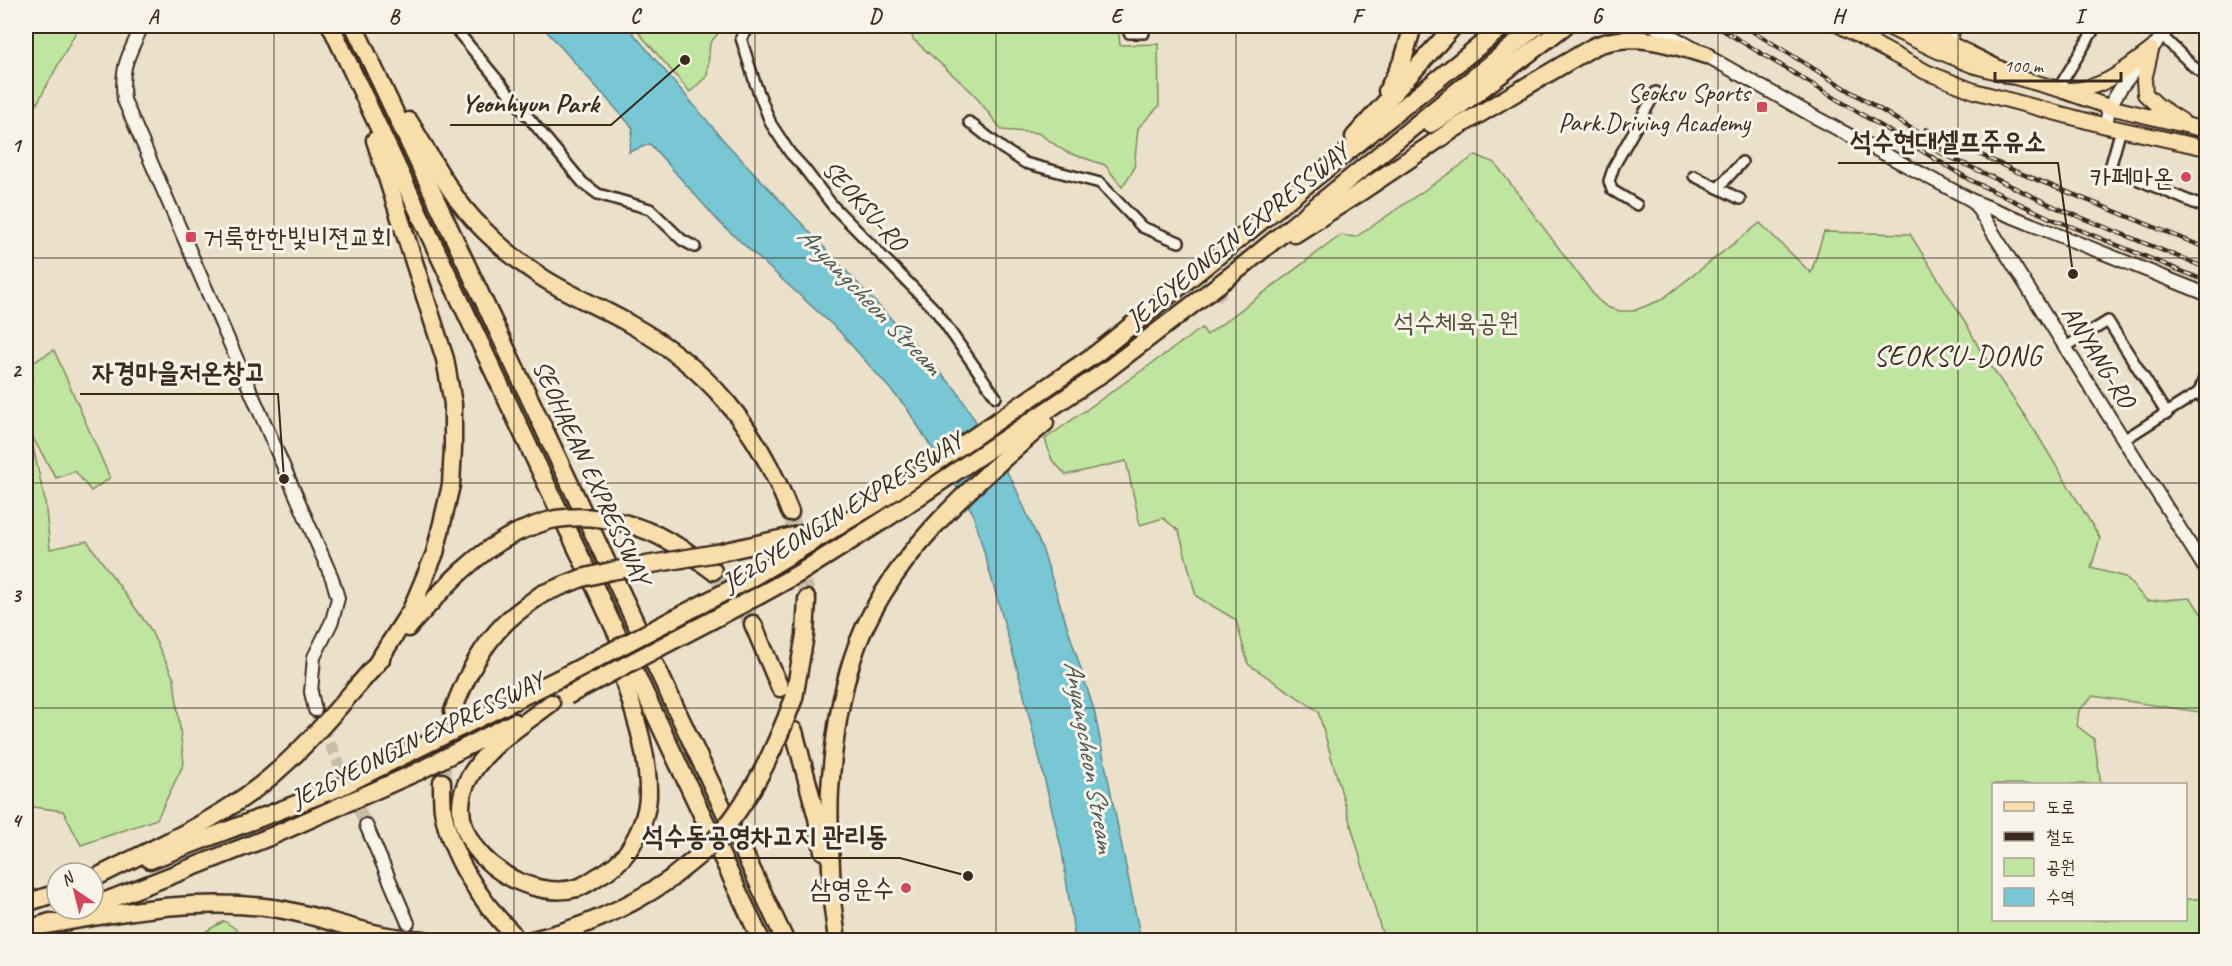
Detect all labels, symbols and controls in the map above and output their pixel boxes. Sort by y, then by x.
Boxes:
text: A [148,4,160,29]
text: B [389,4,401,29]
text: C [630,4,642,29]
text: D [869,4,883,29]
text: E [1111,4,1125,29]
text: F [1352,4,1366,29]
text: G [1592,4,1605,29]
text: H [1832,4,1847,29]
text: I [2075,4,2088,29]
scale bar [1995,45,2121,83]
text: 100 m [2004,55,2045,77]
place label: Seoksu Sports Park.Driving Academy [1558,76,1752,139]
callout: Yeonhyun Park [450,80,611,125]
text: Yeonhyun Park [461,86,602,120]
marker: Seoksu Sports Park.Driving Academy [1755,100,1769,114]
callout: 석수현대셀프주유소 [1838,118,2058,163]
text: 석수현대셀프주유소 [1849,124,2046,158]
text: 1 [12,133,23,158]
street label: JE2GYEONGIN EXPRESSWAY [1118,133,1359,337]
street label: SEOKSU-RO [815,153,916,260]
place label: 카페마온 [2090,161,2174,194]
marker: 카페마온 [2179,170,2193,184]
water label: Anyangcheon Stream [791,219,951,383]
place label: 거룩한한빛비젼교회 [203,221,391,254]
marker: 거룩한한빛비젼교회 [184,230,198,244]
street label: ANYANG-RO [2054,299,2145,416]
park label: 석수체육공원 [1393,306,1519,339]
district label: SEOKSU-DONG [1874,338,2044,373]
callout: 자경마을저온창고 [80,349,278,394]
text: 자경마을저온창고 [92,355,266,389]
street label: SEOHAEAN EXPRESSWAY [525,355,660,594]
text: 2 [12,358,23,383]
street label: JE2GYEONGIN EXPRESSWAY [714,422,972,600]
text: 3 [12,583,23,608]
water label: Anyangcheon Stream [1056,658,1124,857]
street label: JE2GYEONGIN EXPRESSWAY [283,662,553,816]
legend [1992,783,2187,921]
text: 도로 [2046,796,2075,818]
text: 4 [12,808,24,833]
callout: 석수동공영차고지 관리동 [631,813,900,858]
text: 석수동공영차고지 관리동 [641,819,888,853]
text: 철도 [2046,826,2075,848]
text: 공원 [2046,856,2075,878]
north arrow [45,861,105,921]
text: N [57,867,79,891]
place label: 삼영운수 [810,872,894,905]
marker: 삼영운수 [899,881,913,895]
text: 수역 [2046,886,2075,908]

